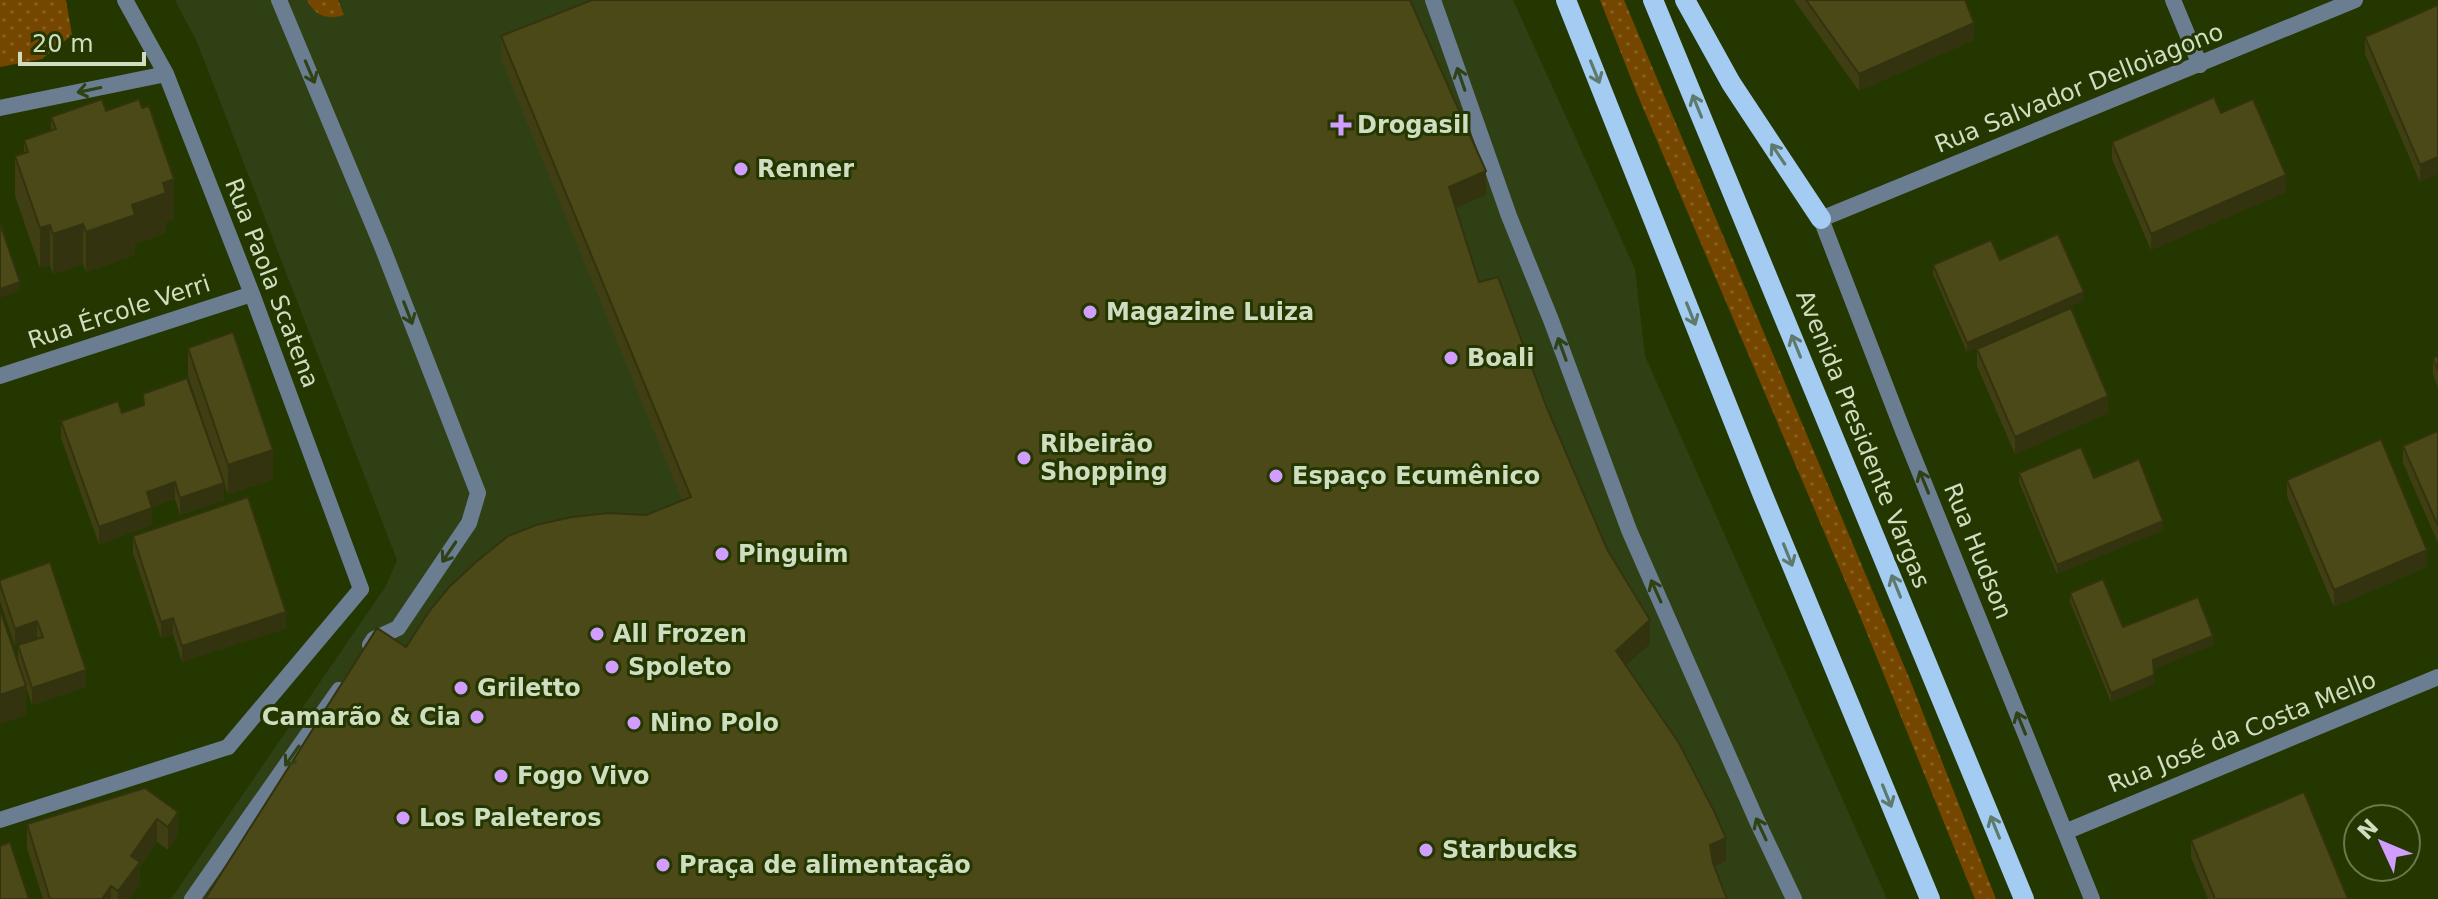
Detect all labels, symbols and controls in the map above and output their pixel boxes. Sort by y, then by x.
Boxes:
scale bar [20,16,144,66]
street label: Rua Salvador Delloiagono [1931,17,2227,159]
text: 20 m [32,30,94,58]
one-way arrow [303,59,318,84]
one-way arrow [1588,59,1603,84]
one-way arrow [1453,67,1467,92]
one-way arrow [77,83,102,98]
one-way arrow [1689,94,1703,119]
place label: Drogasil [1357,111,1469,139]
marker: Drogasil [1332,116,1350,134]
one-way arrow [1770,143,1786,166]
place label: Renner [757,155,854,183]
marker: Renner [732,160,750,178]
street label: Rua Paola Scatena [219,174,325,392]
street label: Rua Ércole Verri [24,268,214,355]
street label: Avenida Presidente Vargas [1790,286,1936,592]
place label: Magazine Luiza [1106,298,1314,326]
one-way arrow [402,300,416,325]
one-way arrow [1685,301,1699,326]
marker: Magazine Luiza [1081,303,1099,321]
one-way arrow [1788,334,1803,359]
one-way arrow [1553,336,1568,361]
place label: Boali [1467,344,1534,372]
marker: Boali [1442,349,1460,367]
place label: Ribeirão Shopping [1040,430,1168,486]
marker: Ribeirão Shopping [1015,449,1033,467]
place label: Espaço Ecumênico [1292,462,1540,490]
marker: Espaço Ecumênico [1267,467,1285,485]
one-way arrow [1916,470,1930,495]
street label: Rua Hudson [1938,479,2018,623]
place label: Pinguim [738,540,848,568]
one-way arrow [441,541,457,563]
one-way arrow [1781,542,1796,567]
marker: Pinguim [713,545,731,563]
one-way arrow [1887,575,1902,599]
one-way arrow [1648,579,1663,603]
place label: All Frozen [613,620,747,648]
marker: All Frozen [588,625,606,643]
place label: Spoleto [628,653,731,681]
marker: Spoleto [603,658,621,676]
street label: Rua José da Costa Mello [2104,665,2380,799]
place label: Griletto [477,674,581,702]
marker: Griletto [452,679,470,697]
place label: Camarão & Cia [262,703,461,731]
marker: Camarão & Cia [468,708,486,726]
place label: Nino Polo [650,709,779,737]
one-way arrow [2013,711,2027,736]
marker: Nino Polo [625,714,643,732]
one-way arrow [284,744,301,766]
place label: Fogo Vivo [517,762,649,790]
marker: Fogo Vivo [492,767,510,785]
one-way arrow [1881,783,1896,807]
north arrow [2342,803,2422,883]
place label: Los Paleteros [419,804,601,832]
marker: Los Paleteros [394,809,412,827]
text: N [2353,814,2383,845]
one-way arrow [1986,815,2001,840]
one-way arrow [1753,817,1768,841]
place label: Starbucks [1442,836,1578,864]
marker: Starbucks [1417,841,1435,859]
place label: Praça de alimentação [679,851,971,879]
marker: Praça de alimentação [654,856,672,874]

